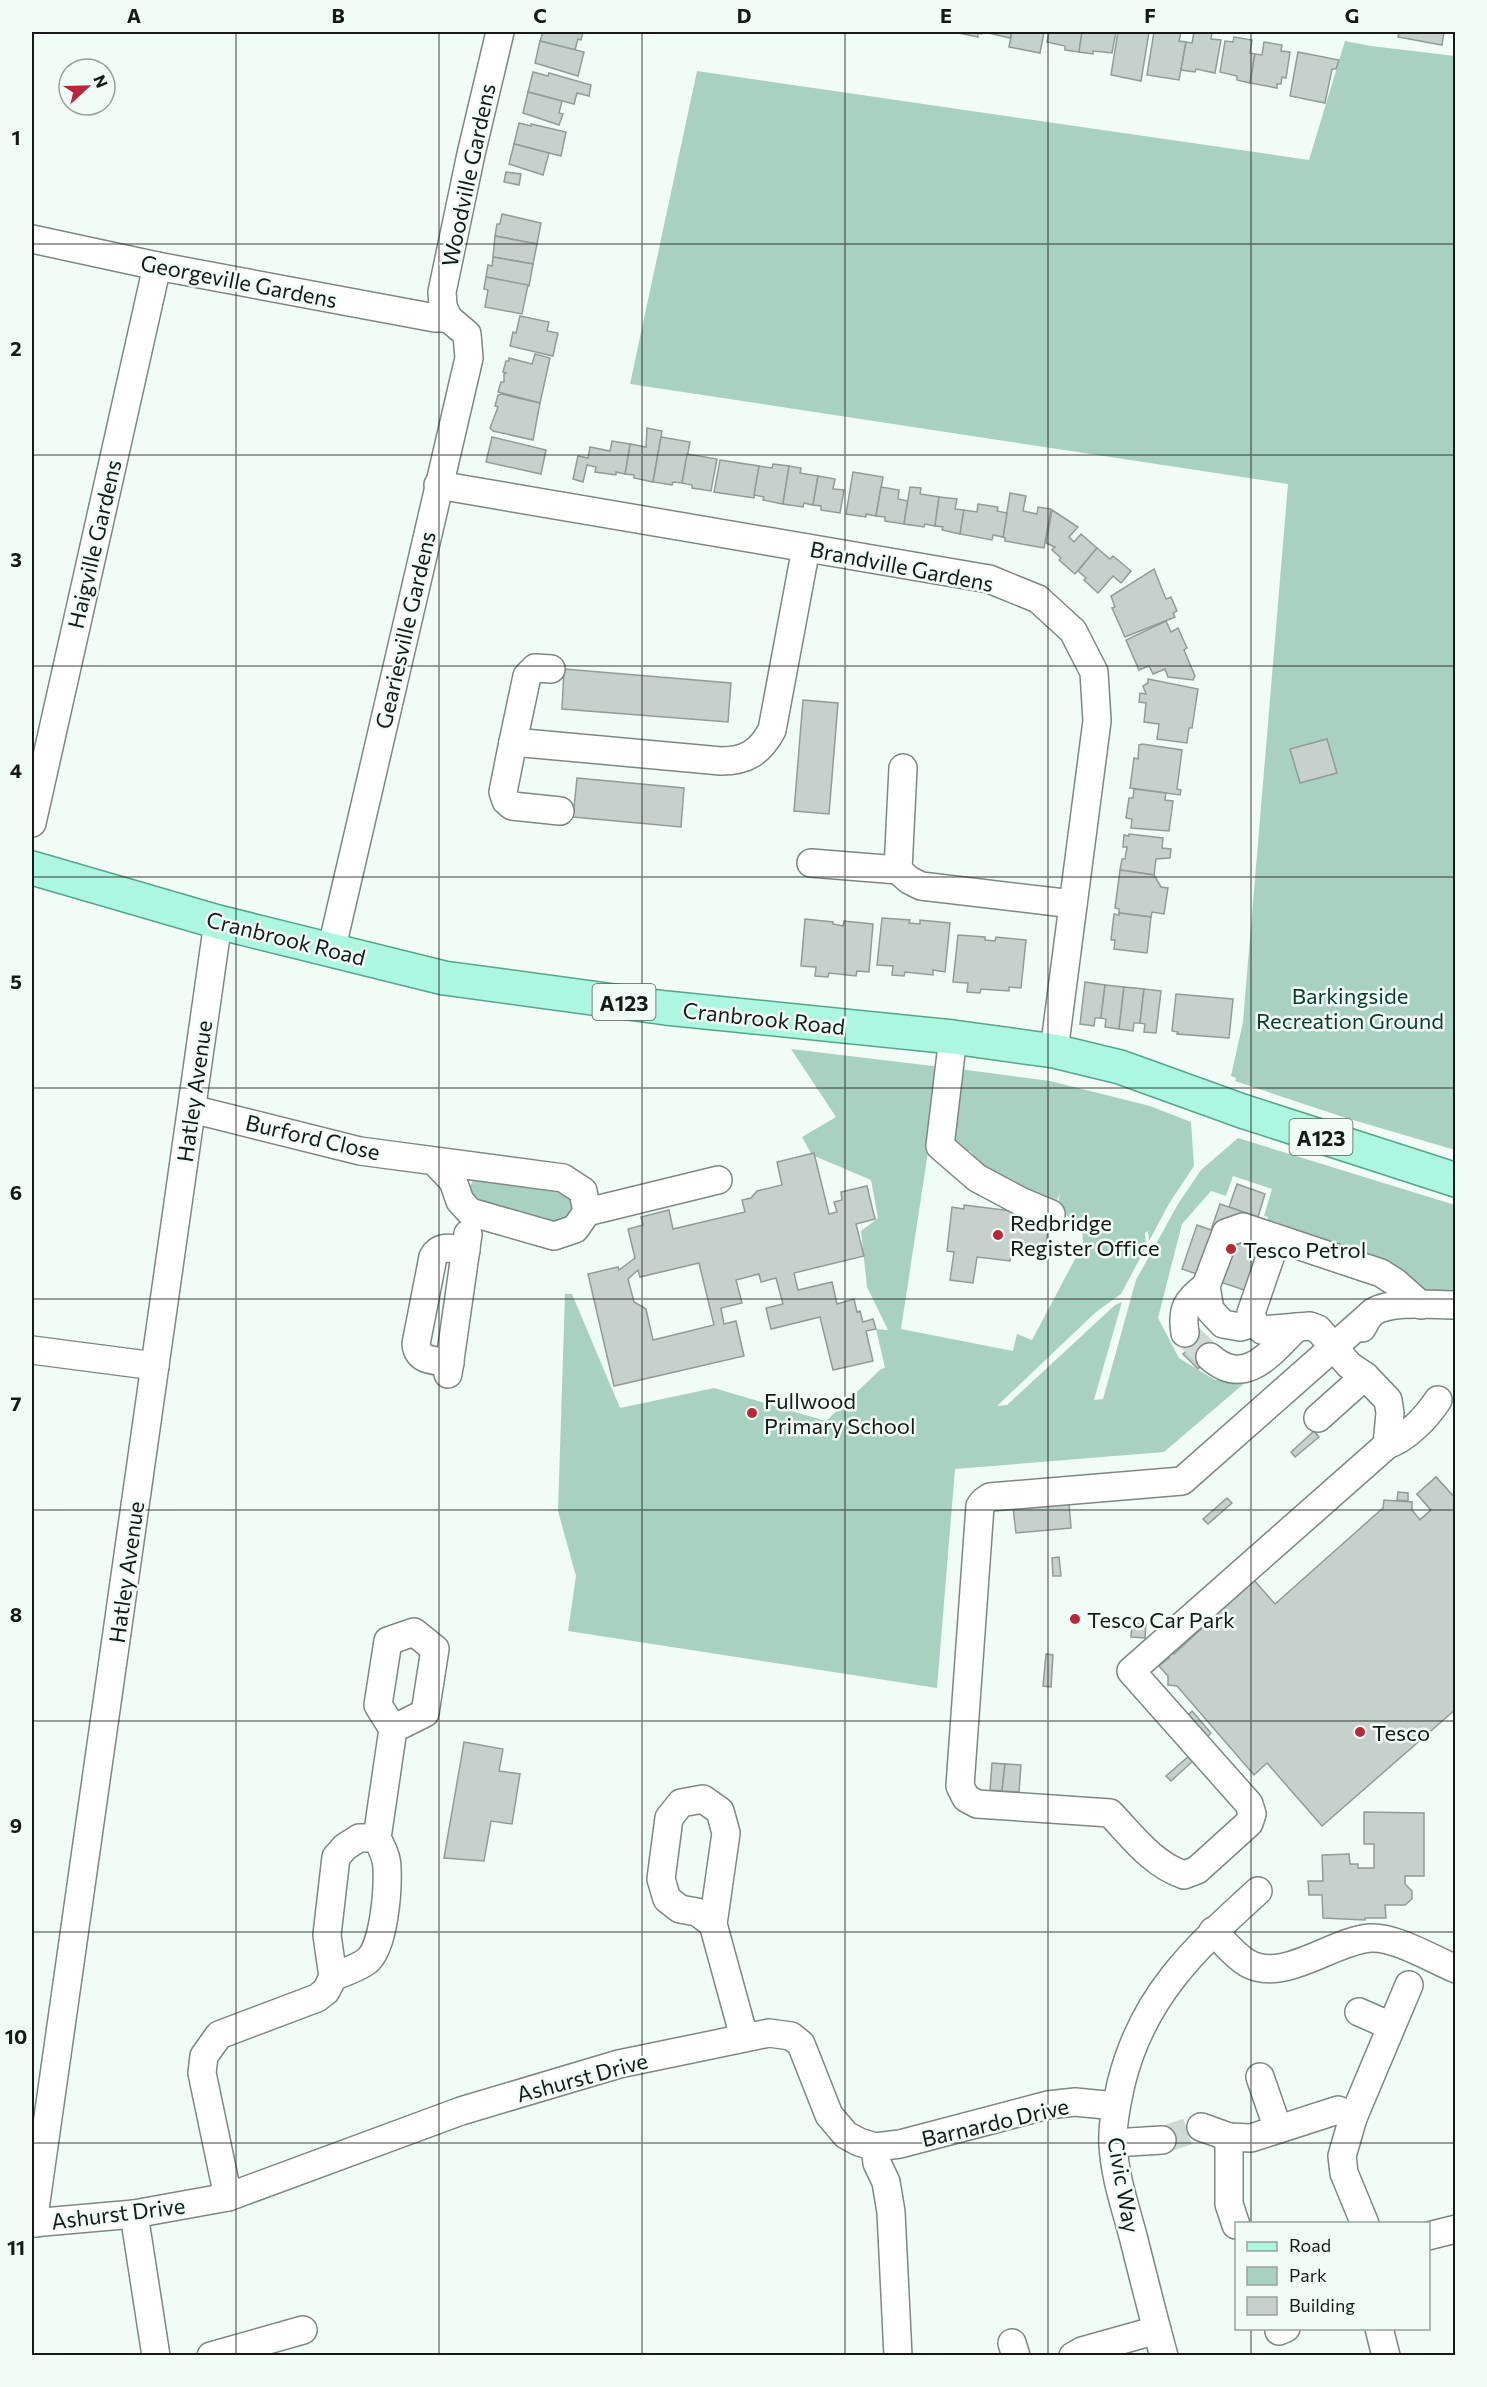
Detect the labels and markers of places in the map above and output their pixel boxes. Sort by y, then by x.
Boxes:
place label: Redbridge Register Office [1010,1209,1160,1261]
marker: Redbridge Register Office [991,1228,1005,1242]
place label: Tesco Petrol [1243,1236,1366,1263]
marker: Tesco Petrol [1224,1242,1238,1256]
place label: Fullwood Primary School [764,1387,916,1439]
marker: Fullwood Primary School [745,1406,759,1420]
place label: Tesco Car Park [1087,1606,1235,1633]
marker: Tesco Car Park [1068,1612,1082,1626]
place label: Tesco [1372,1719,1430,1746]
marker: Tesco [1353,1725,1367,1739]

